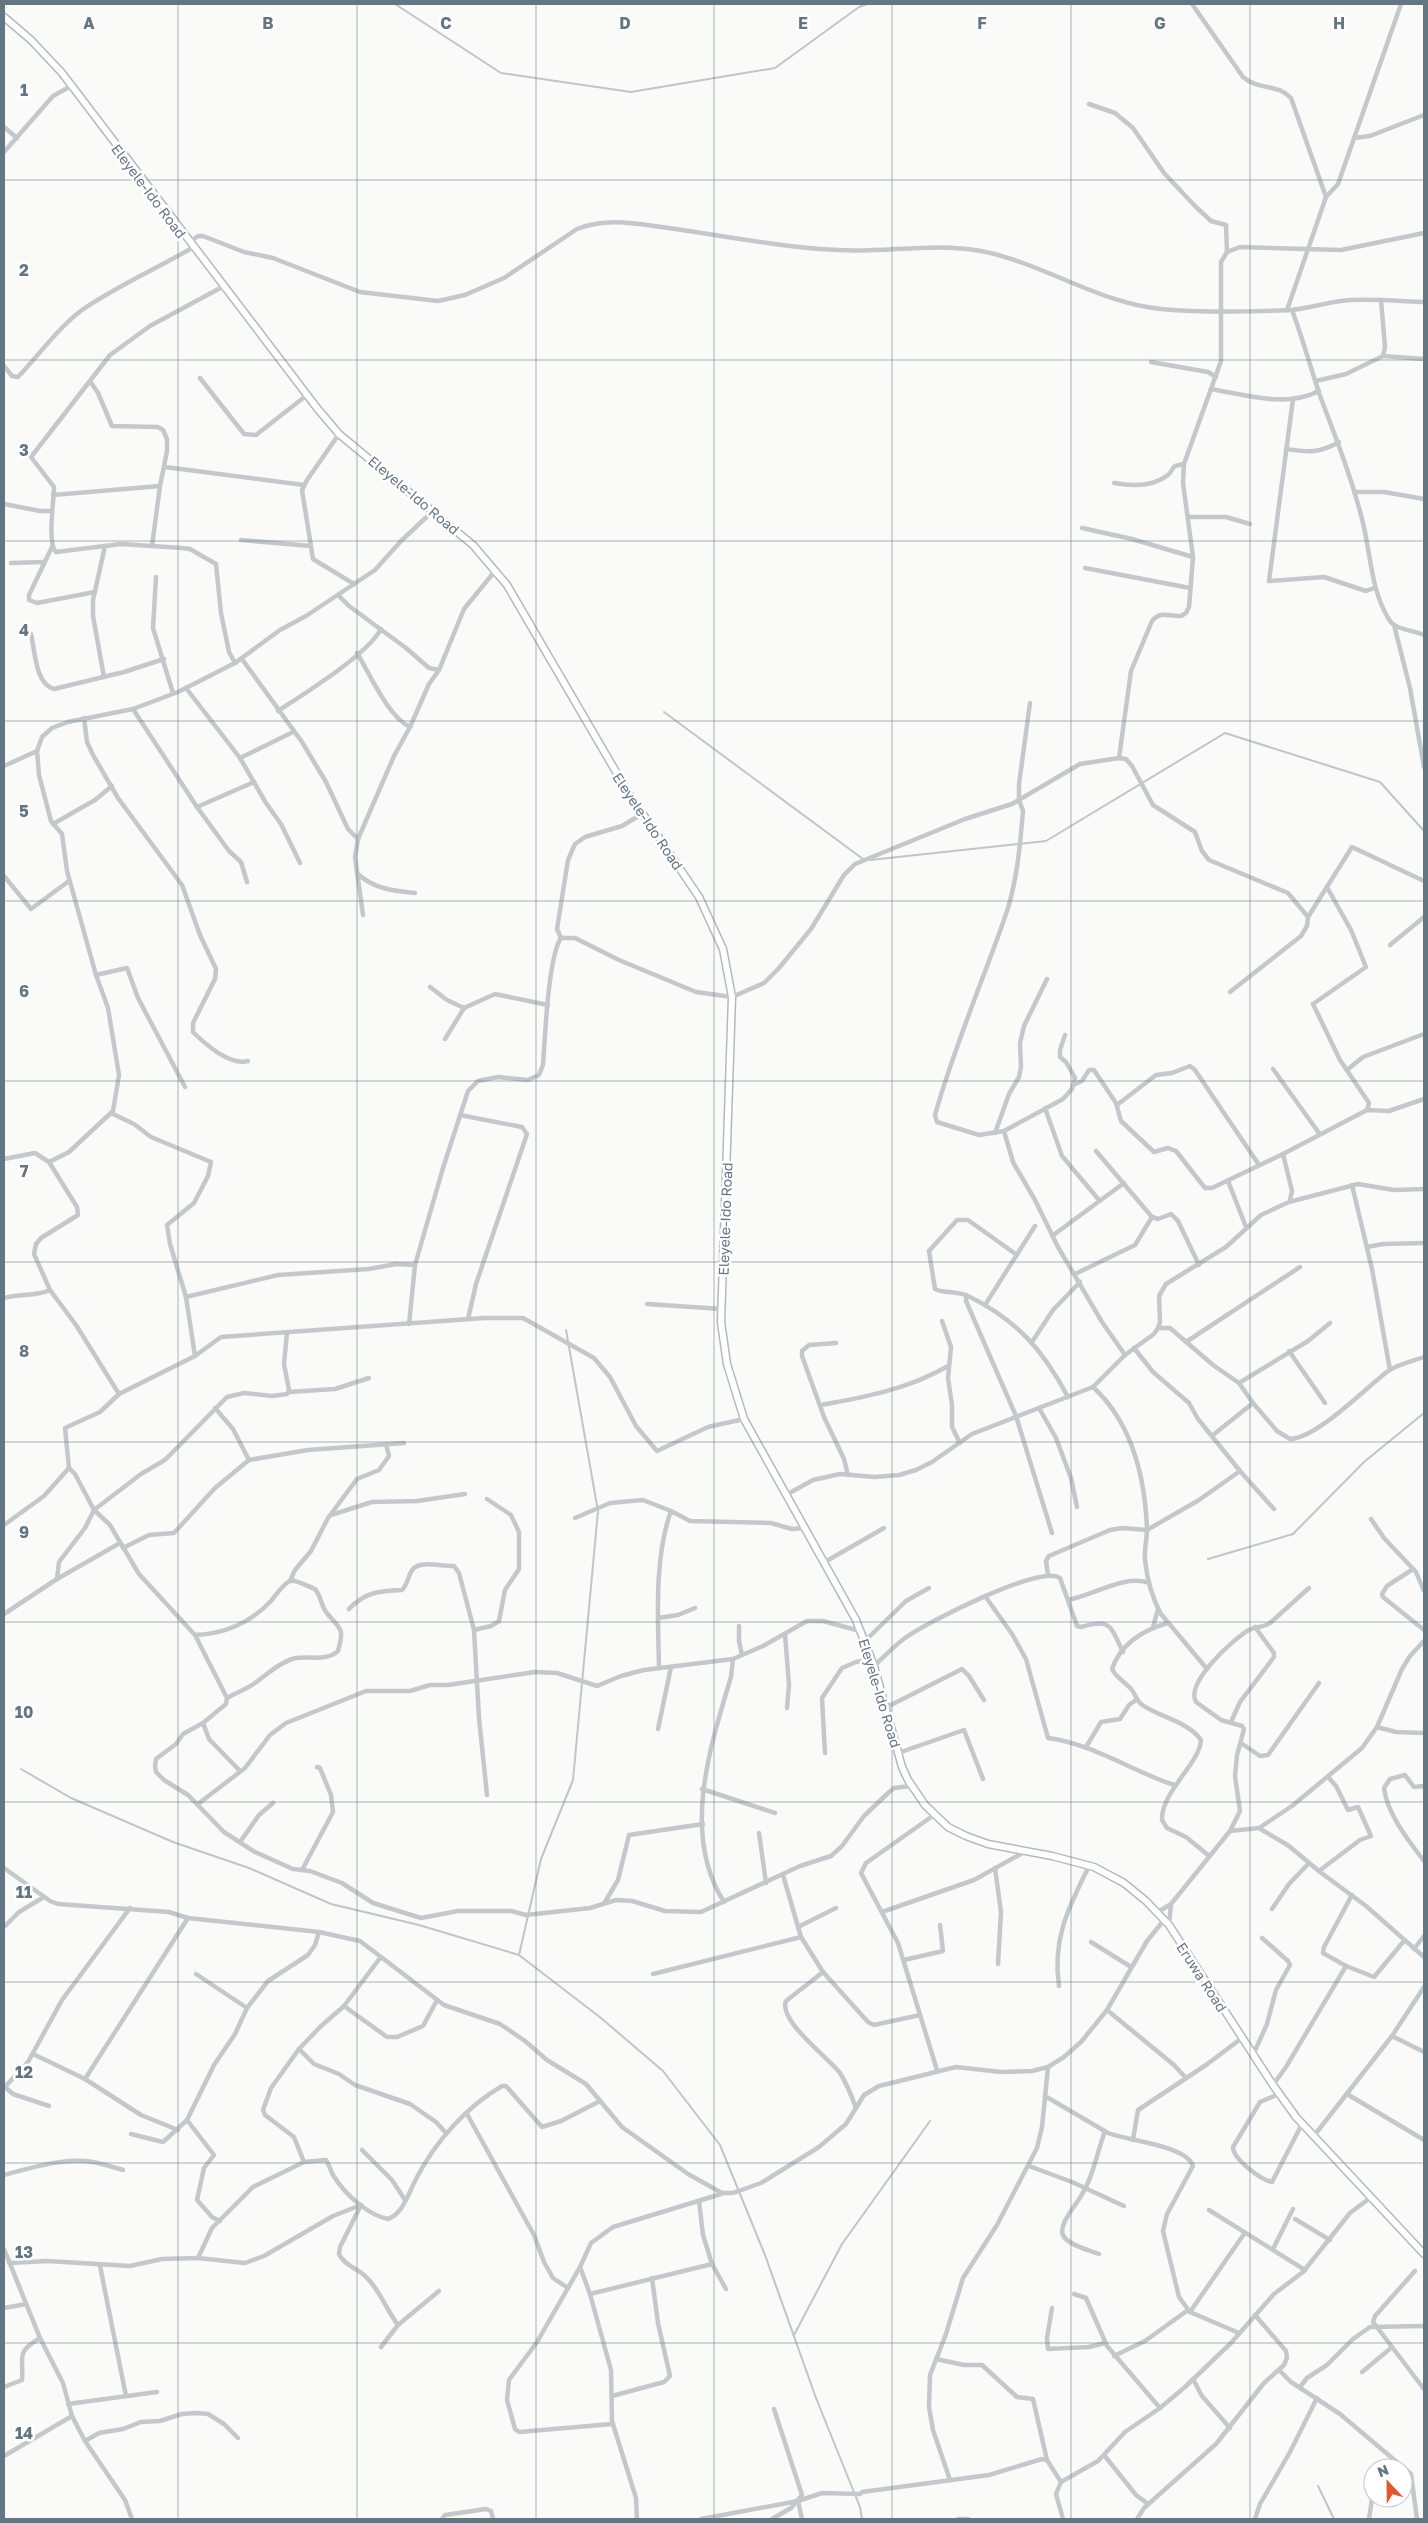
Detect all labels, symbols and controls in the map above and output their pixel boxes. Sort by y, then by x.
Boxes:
text: A [83,13,95,33]
text: B [262,13,274,33]
text: C [440,13,452,33]
text: D [619,13,631,33]
text: E [798,13,808,33]
text: F [977,13,987,33]
text: G [1154,13,1166,33]
text: H [1333,13,1345,33]
text: 1 [20,80,28,100]
street label: Eleyele-Ido Road [108,141,190,241]
text: 2 [19,260,29,280]
text: 3 [19,440,29,460]
street label: Eleyele-Ido Road [365,452,463,538]
text: 4 [19,620,29,640]
street label: Eleyele-Ido Road [609,769,687,873]
text: 5 [19,801,29,821]
text: 6 [19,981,29,1001]
text: 7 [20,1161,29,1181]
street label: Eleyele-Ido Road [715,1162,735,1276]
text: 8 [19,1341,29,1361]
text: 9 [19,1522,29,1542]
street label: Eleyele-Ido Road [855,1636,905,1750]
text: 10 [15,1702,33,1722]
text: 11 [16,1882,32,1902]
street label: Eruwa Road [1173,1939,1231,2015]
text: 12 [15,2062,33,2082]
text: 13 [15,2242,33,2262]
text: 14 [15,2423,33,2443]
north arrow [1363,2458,1413,2508]
text: N [1375,2461,1391,2480]

